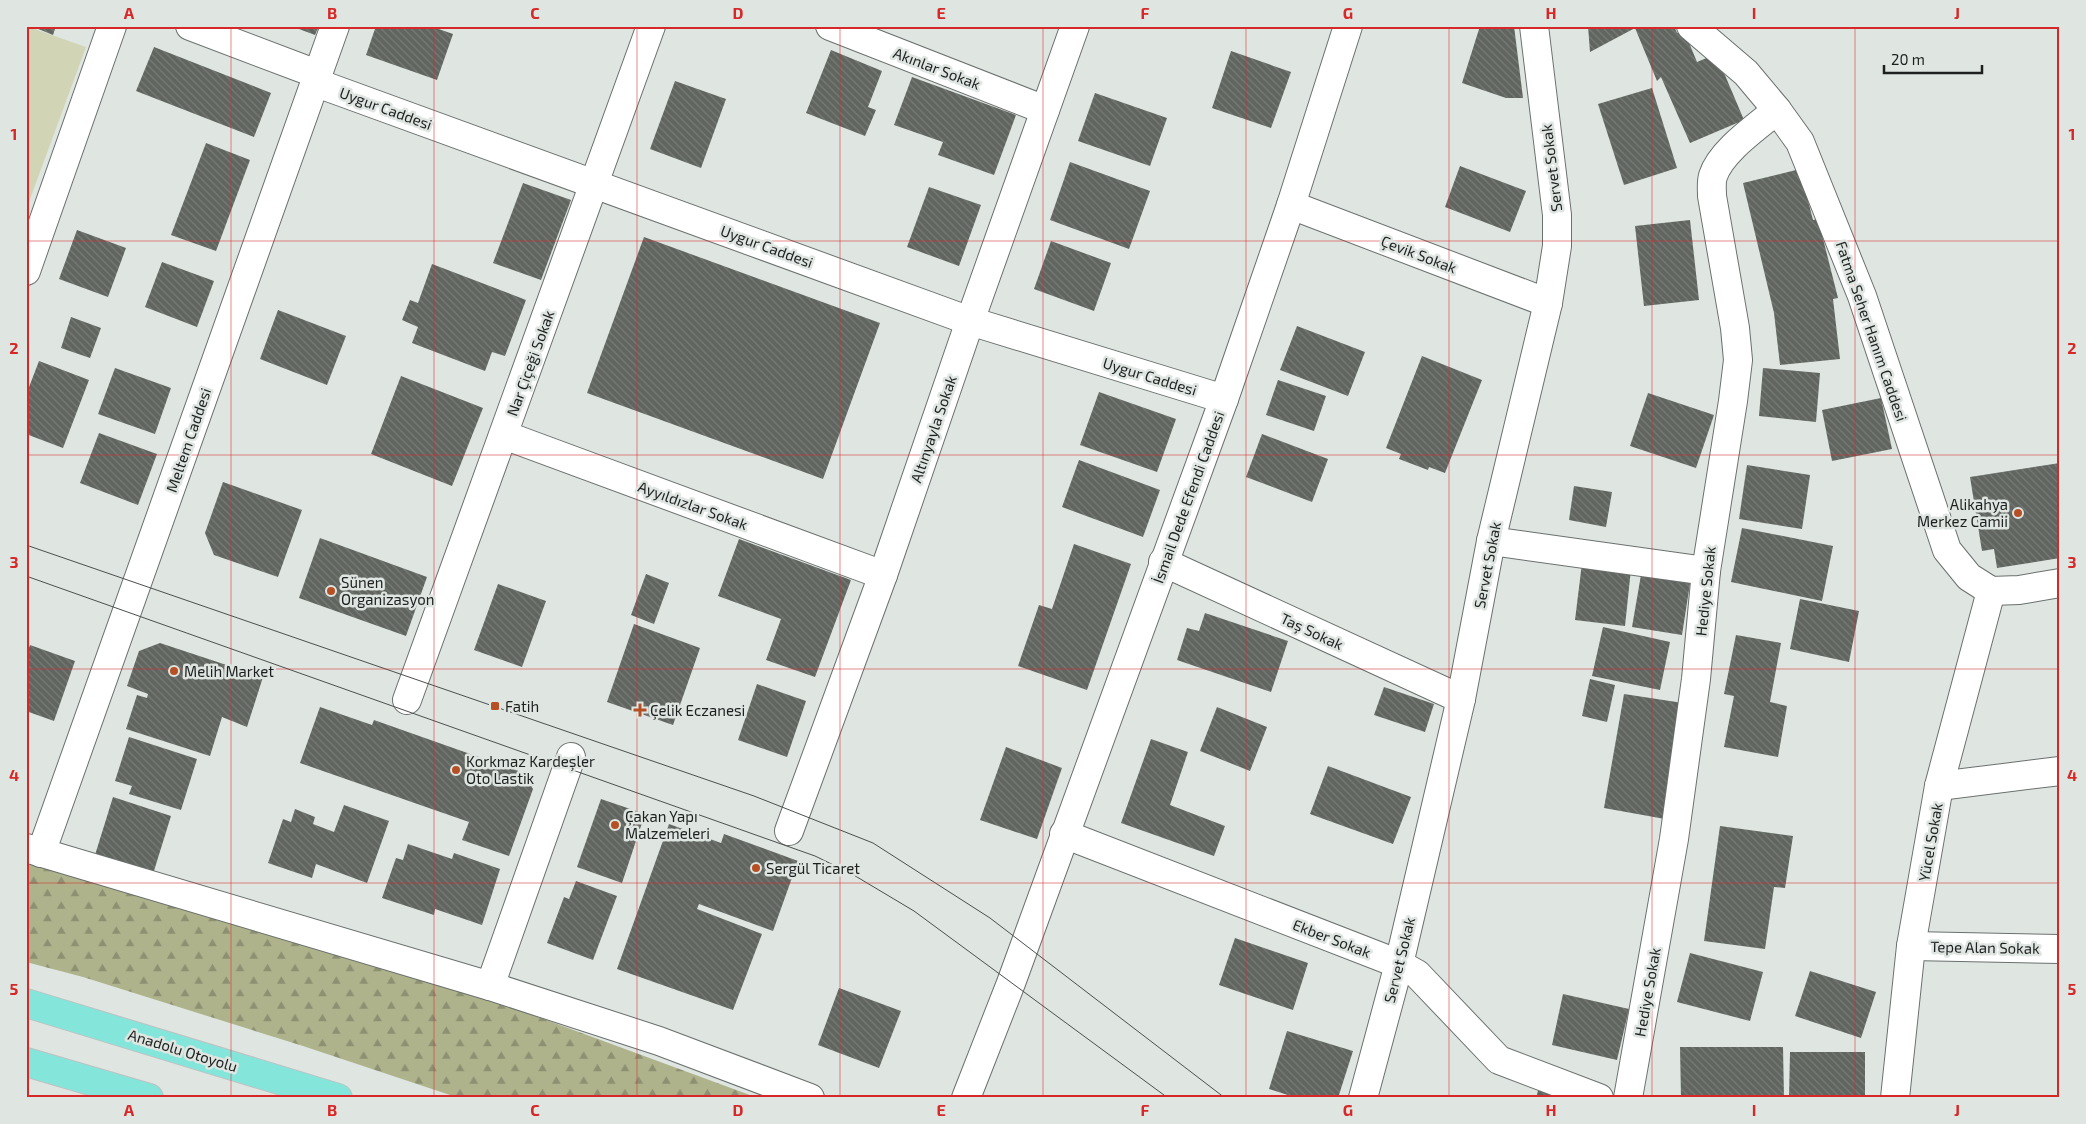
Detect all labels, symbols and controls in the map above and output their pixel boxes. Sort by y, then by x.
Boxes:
text: A [124,3,135,22]
text: B [327,3,337,22]
text: C [530,3,540,22]
text: D [733,3,744,22]
text: E [936,3,946,22]
text: F [1141,3,1150,22]
text: G [1343,3,1353,22]
text: H [1545,3,1557,22]
text: I [1752,3,1756,22]
text: J [1954,3,1960,22]
scale bar [1884,42,1981,74]
street label: Akınlar Sokak [891,43,983,93]
text: 20 m [1891,50,1925,68]
street label: Uygur Caddesi [337,83,435,133]
street label: Servet Sokak [1537,123,1565,213]
text: 1 [11,124,17,143]
text: 1 [2069,124,2075,143]
street label: Uygur Caddesi [718,221,816,271]
street label: Çevik Sokak [1378,231,1460,278]
street label: Fatma Seher Hanım Caddesi [1833,239,1911,423]
street label: Nar Çiçeği Sokak [503,307,559,419]
text: 2 [9,338,19,357]
text: 2 [2067,338,2077,357]
street label: Uygur Caddesi [1101,353,1199,399]
street label: Altınyayla Sokak [906,373,960,485]
street label: Meltem Caddesi [162,385,214,495]
street label: İsmail Dede Efendi Caddesi [1148,408,1228,586]
street label: Ayyıldızlar Sokak [636,477,751,533]
place label: Alikahya Merkez Camii [1917,495,2008,530]
marker: Alikahya Merkez Camii [2012,507,2024,519]
street label: Servet Sokak [1470,520,1504,610]
street label: Hediye Sokak [1691,545,1719,637]
text: 3 [9,552,19,571]
text: 3 [2067,552,2077,571]
place label: Sünen Organizasyon [341,573,434,608]
marker: Sünen Organizasyon [325,585,337,597]
street label: Taş Sokak [1277,609,1346,654]
place label: Melih Market [184,662,274,680]
marker: Melih Market [168,665,180,677]
place label: Fatih [505,697,539,715]
marker: Fatih [489,700,501,712]
place label: Çelik Eczanesi [650,701,745,720]
marker: Çelik Eczanesi [634,704,646,716]
place label: Korkmaz Kardeşler Oto Lastik [466,752,595,787]
marker: Korkmaz Kardeşler Oto Lastik [450,764,462,776]
text: 4 [9,765,19,784]
text: 4 [2067,765,2077,784]
street label: Yücel Sokak [1914,801,1946,883]
place label: Çakan Yapı Malzemeleri [625,807,710,842]
marker: Çakan Yapı Malzemeleri [609,819,621,831]
place label: Sergül Ticaret [766,859,860,877]
marker: Sergül Ticaret [750,862,762,874]
street label: Ekber Sokak [1290,915,1374,961]
street label: Servet Sokak [1380,915,1418,1005]
street label: Tepe Alan Sokak [1930,937,2040,957]
street label: Hediye Sokak [1630,946,1664,1038]
text: 5 [10,979,19,998]
text: 5 [2068,979,2077,998]
street label: Anadolu Otoyolu [126,1025,240,1075]
text: A [124,1100,135,1119]
text: B [327,1100,337,1119]
text: C [530,1100,540,1119]
text: D [733,1100,744,1119]
text: E [936,1100,946,1119]
text: F [1141,1100,1150,1119]
text: G [1343,1100,1353,1119]
text: H [1545,1100,1557,1119]
text: I [1752,1100,1756,1119]
text: J [1954,1100,1960,1119]

